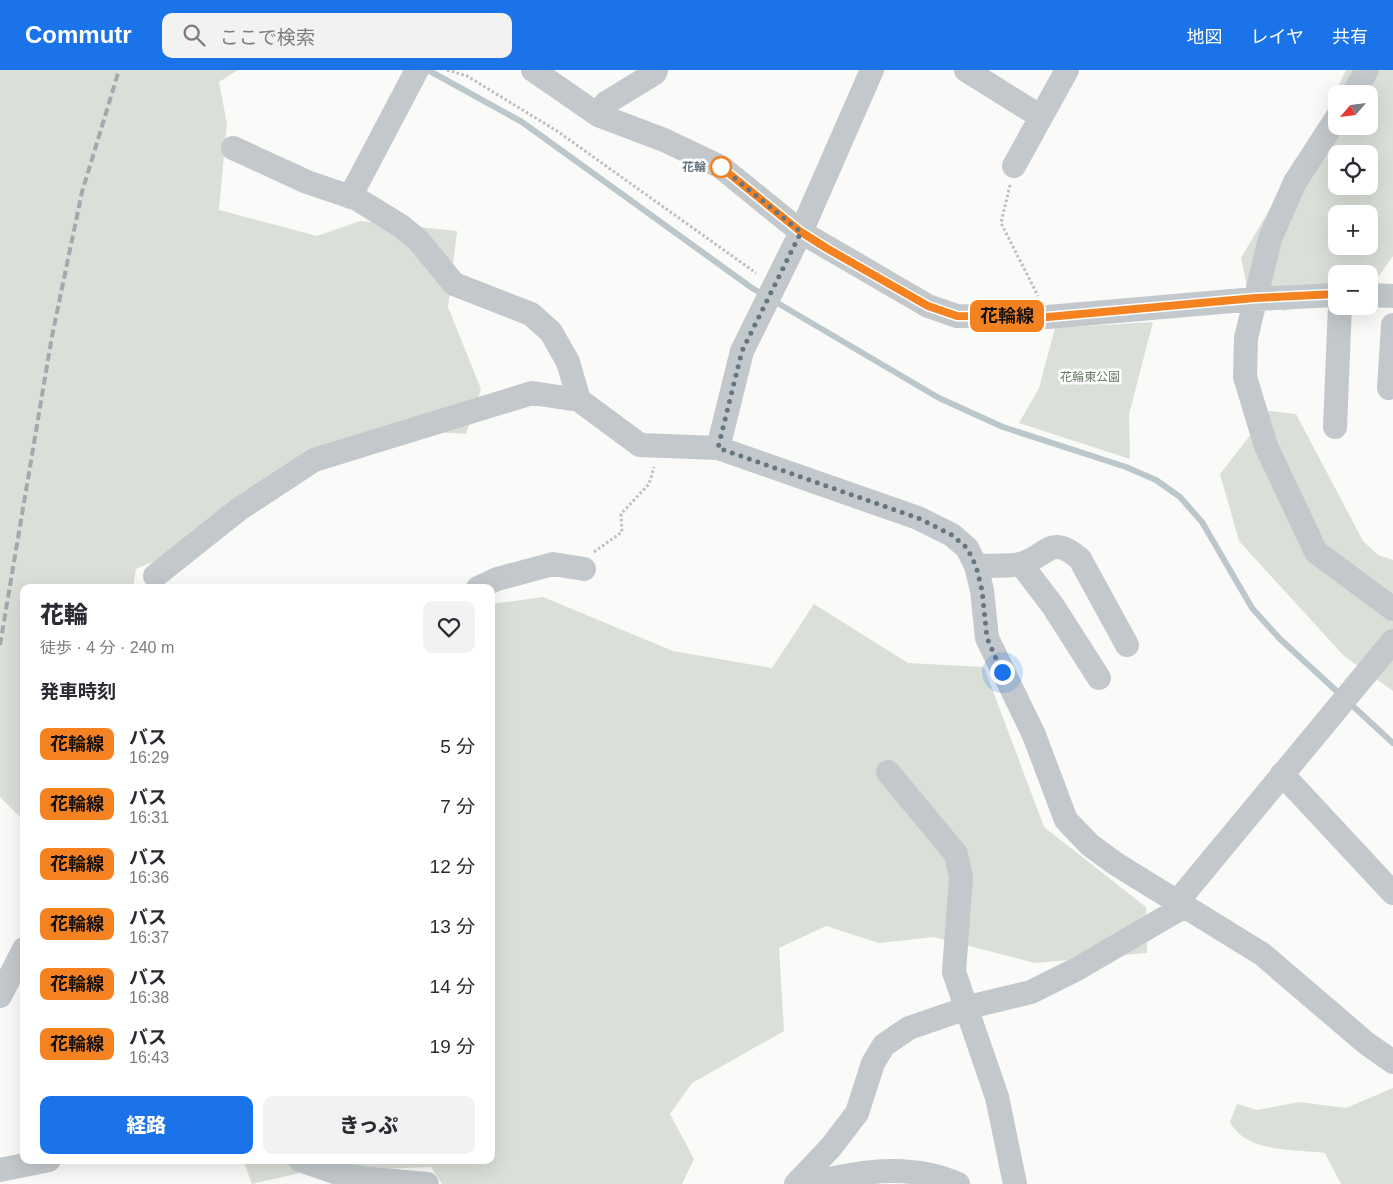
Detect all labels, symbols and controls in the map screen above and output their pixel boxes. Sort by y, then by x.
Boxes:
search box [162,13,512,58]
text: Commutr [25,21,132,48]
icon: search [180,21,208,49]
text: ここで検索 [220,27,315,48]
text: 地図 [1187,27,1223,47]
text: レイヤ [1251,27,1304,47]
text: 共有 [1332,27,1368,47]
north arrow [1328,85,1378,135]
map controls [1328,85,1378,315]
button: locate [1328,145,1378,195]
marker: 花輪 [710,156,732,178]
place label: 花輪 [682,160,706,174]
button: + [1328,205,1378,255]
button: − [1328,265,1378,315]
line badge: 花輪線 [978,300,1036,332]
text: 花輪線 [980,306,1034,326]
park label: 花輪東公園 [1060,370,1120,384]
text: 花輪 [40,601,88,628]
button: heart [423,601,475,653]
text: 徒歩 · 4 分 · 240 m [40,639,174,656]
your location [990,660,1015,685]
text: 発車時刻 [40,681,116,702]
text: バス [129,727,167,748]
text: 花輪線 [50,734,104,754]
text: 5 分 [440,736,475,757]
text: 16:29 [129,749,169,766]
text: バス [129,787,167,808]
text: 花輪線 [50,794,104,814]
text: 7 分 [440,796,475,817]
text: 16:31 [129,809,169,826]
text: バス [129,847,167,868]
text: 花輪線 [50,854,104,874]
text: 12 分 [430,856,475,877]
text: 16:36 [129,869,169,886]
text: バス [129,907,167,928]
text: 花輪線 [50,914,104,934]
text: 13 分 [430,916,475,937]
text: 16:37 [129,929,169,946]
text: バス [129,967,167,988]
text: 花輪線 [50,974,104,994]
text: 14 分 [430,976,475,997]
text: 16:38 [129,989,169,1006]
text: バス [129,1027,167,1048]
text: 花輪線 [50,1034,104,1054]
text: 19 分 [430,1036,475,1057]
text: 16:43 [129,1049,169,1066]
button: 経路 [40,1096,253,1154]
button: きっぷ [263,1096,475,1154]

